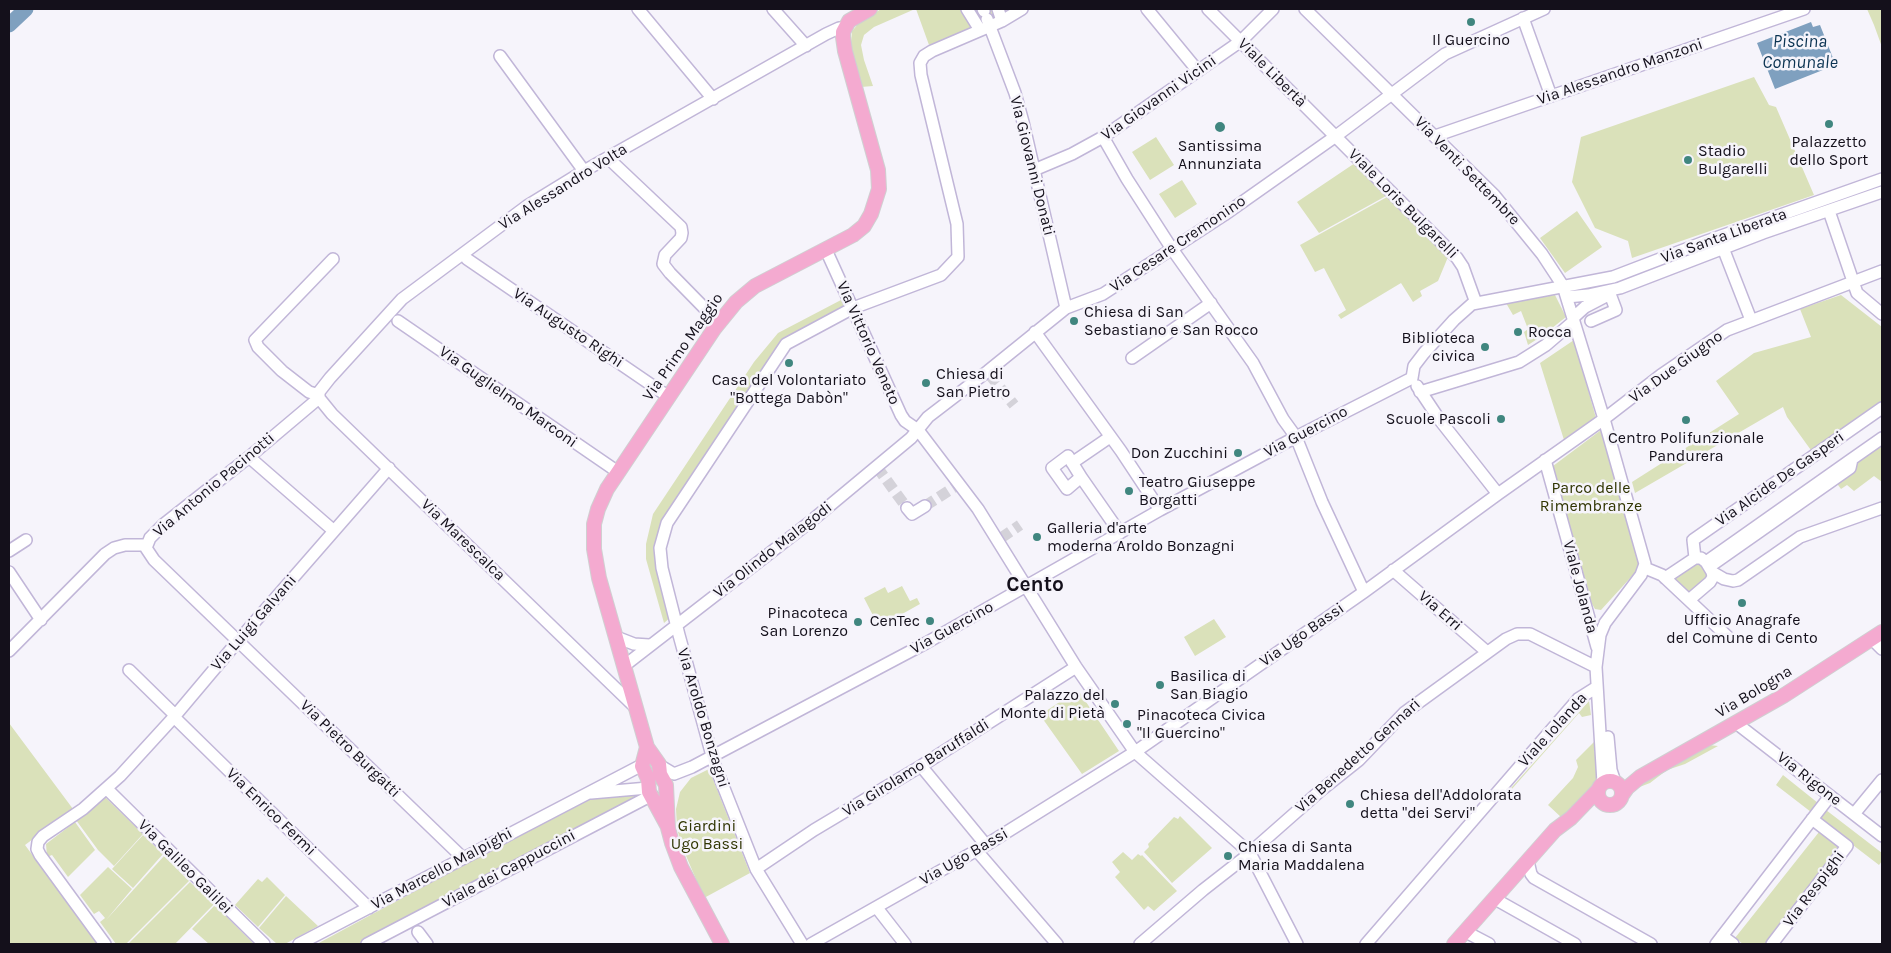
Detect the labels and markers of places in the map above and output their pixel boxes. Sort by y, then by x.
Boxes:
marker: Il Guercino [1465,16,1477,28]
place label: Il Guercino [1432,30,1510,50]
marker: Palazzetto dello Sport [1823,118,1835,130]
marker: Santissima Annunziata [1213,120,1227,134]
place label: Palazzetto dello Sport [1790,132,1868,170]
place label: Santissima Annunziata [1178,136,1262,174]
place label: Stadio Bulgarelli [1698,141,1768,179]
marker: Stadio Bulgarelli [1682,154,1694,166]
place label: Chiesa di San Sebastiano e San Rocco [1084,302,1258,340]
marker: Chiesa di San Sebastiano e San Rocco [1068,315,1080,327]
place label: Rocca [1528,322,1572,342]
marker: Rocca [1512,326,1524,338]
place label: Biblioteca civica [1402,328,1475,366]
marker: Biblioteca civica [1479,341,1491,353]
marker: Casa del Volontariato "Bottega Dabòn" [783,357,795,369]
place label: Chiesa di San Pietro [936,364,1010,402]
place label: Casa del Volontariato "Bottega Dabòn" [712,370,866,408]
marker: Chiesa di San Pietro [920,377,932,389]
place label: Scuole Pascoli [1386,409,1491,429]
marker: Scuole Pascoli [1495,413,1507,425]
marker: Centro Polifunzionale Pandurera [1680,414,1692,426]
place label: Centro Polifunzionale Pandurera [1608,428,1764,466]
place label: Don Zucchini [1131,443,1228,463]
marker: Don Zucchini [1232,447,1244,459]
place label: Teatro Giuseppe Borgatti [1139,472,1255,510]
marker: Teatro Giuseppe Borgatti [1123,485,1135,497]
place label: Galleria d'arte moderna Aroldo Bonzagni [1047,518,1235,556]
marker: Galleria d'arte moderna Aroldo Bonzagni [1031,531,1043,543]
marker: Ufficio Anagrafe del Comune di Cento [1736,597,1748,609]
place label: Pinacoteca San Lorenzo [760,603,848,641]
place label: Ufficio Anagrafe del Comune di Cento [1666,610,1818,648]
place label: CenTec [870,611,920,631]
marker: CenTec [924,615,936,627]
marker: Pinacoteca San Lorenzo [852,616,864,628]
place label: Basilica di San Biagio [1170,666,1248,704]
marker: Basilica di San Biagio [1154,679,1166,691]
place label: Palazzo del Monte di Pietà [1000,685,1105,723]
marker: Palazzo del Monte di Pietà [1109,698,1121,710]
place label: Pinacoteca Civica "Il Guercino" [1137,705,1266,743]
marker: Pinacoteca Civica "Il Guercino" [1121,718,1133,730]
place label: Chiesa dell'Addolorata detta "dei Servi" [1360,785,1522,823]
marker: Chiesa dell'Addolorata detta "dei Servi" [1344,798,1356,810]
place label: Chiesa di Santa Maria Maddalena [1238,837,1365,875]
marker: Chiesa di Santa Maria Maddalena [1222,850,1234,862]

